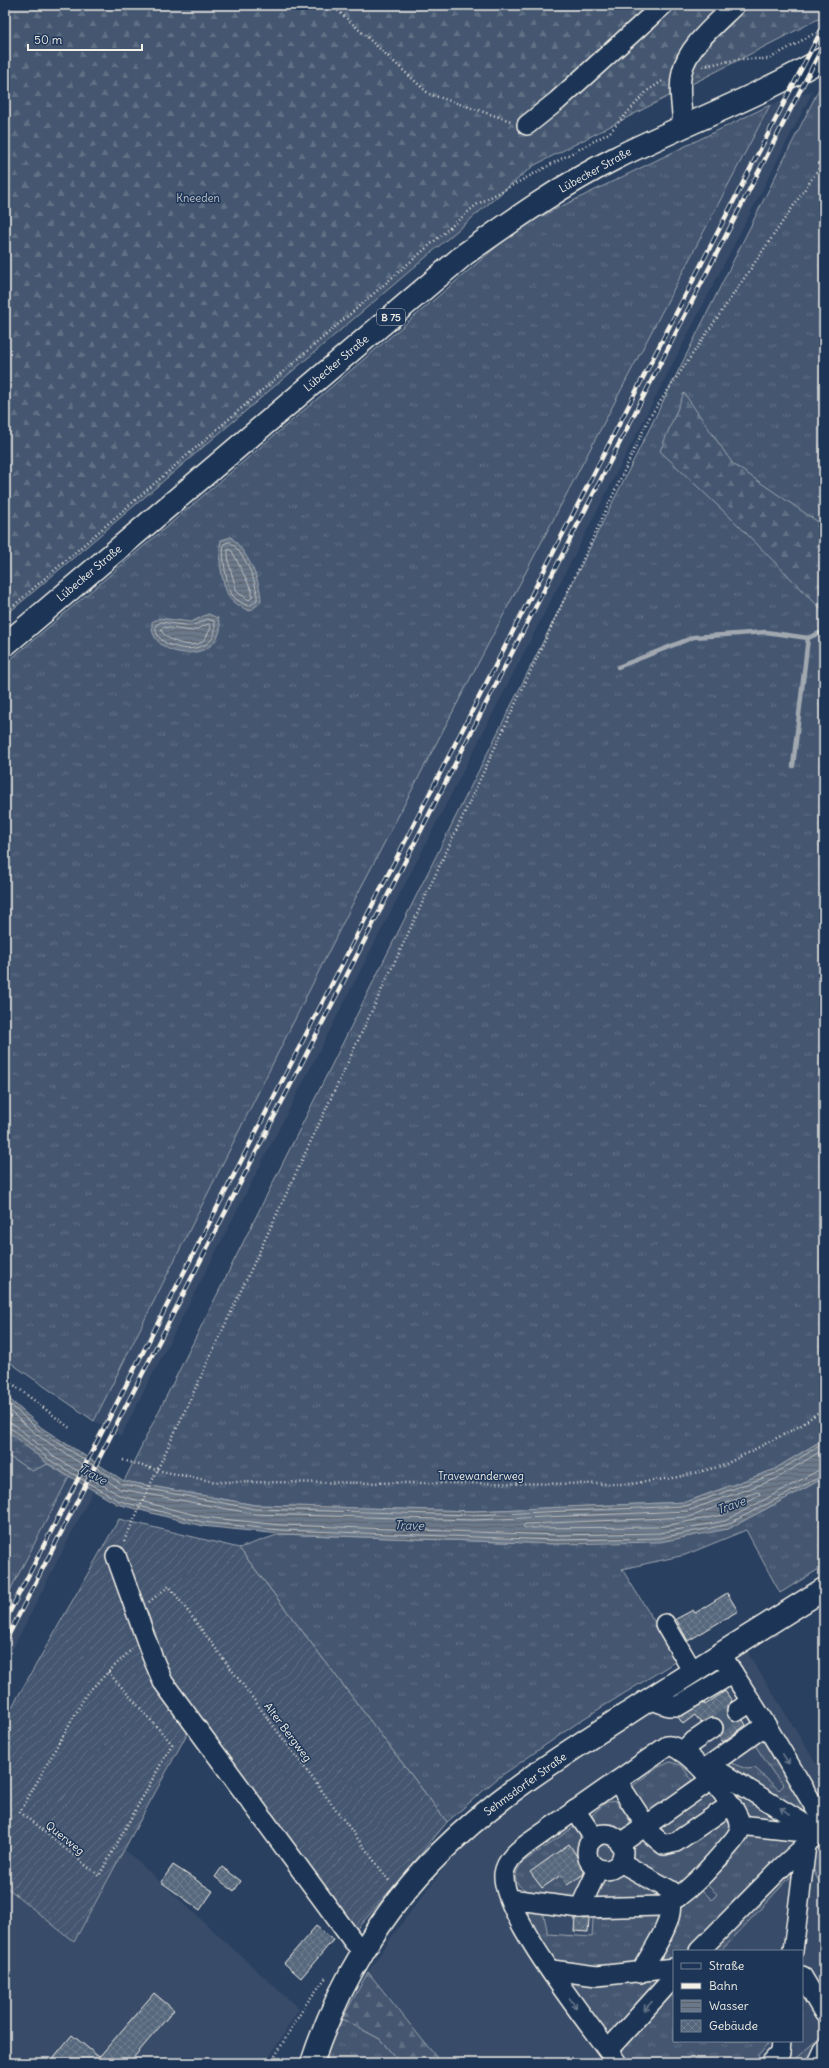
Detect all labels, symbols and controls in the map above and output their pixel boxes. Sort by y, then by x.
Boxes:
scale bar [28,26,142,52]
text: 50 m [34,32,63,47]
street label: Lübecker Straße [556,144,634,196]
park label: Kneeden [176,191,220,205]
road number: B 75 [377,309,405,325]
street label: Lübecker Straße [301,332,371,394]
street label: Lübecker Straße [54,542,124,604]
water label: Trave [77,1460,111,1488]
street label: Travewanderweg [438,1469,524,1483]
water label: Trave [715,1492,749,1517]
water label: Trave [394,1517,425,1533]
street label: Alter Bergweg [261,1700,315,1764]
street label: Sehmsdorfer Straße [481,1749,569,1819]
one-way arrow [782,1753,790,1765]
one-way arrow [779,1807,790,1815]
street label: Querweg [43,1818,87,1858]
legend [673,1950,803,2042]
text: Straße [709,1958,744,1973]
text: Bahn [709,1978,738,1993]
one-way arrow [569,1997,578,2008]
text: Wasser [709,1998,749,2013]
one-way arrow [643,2001,653,2011]
text: Gebäude [709,2018,758,2033]

